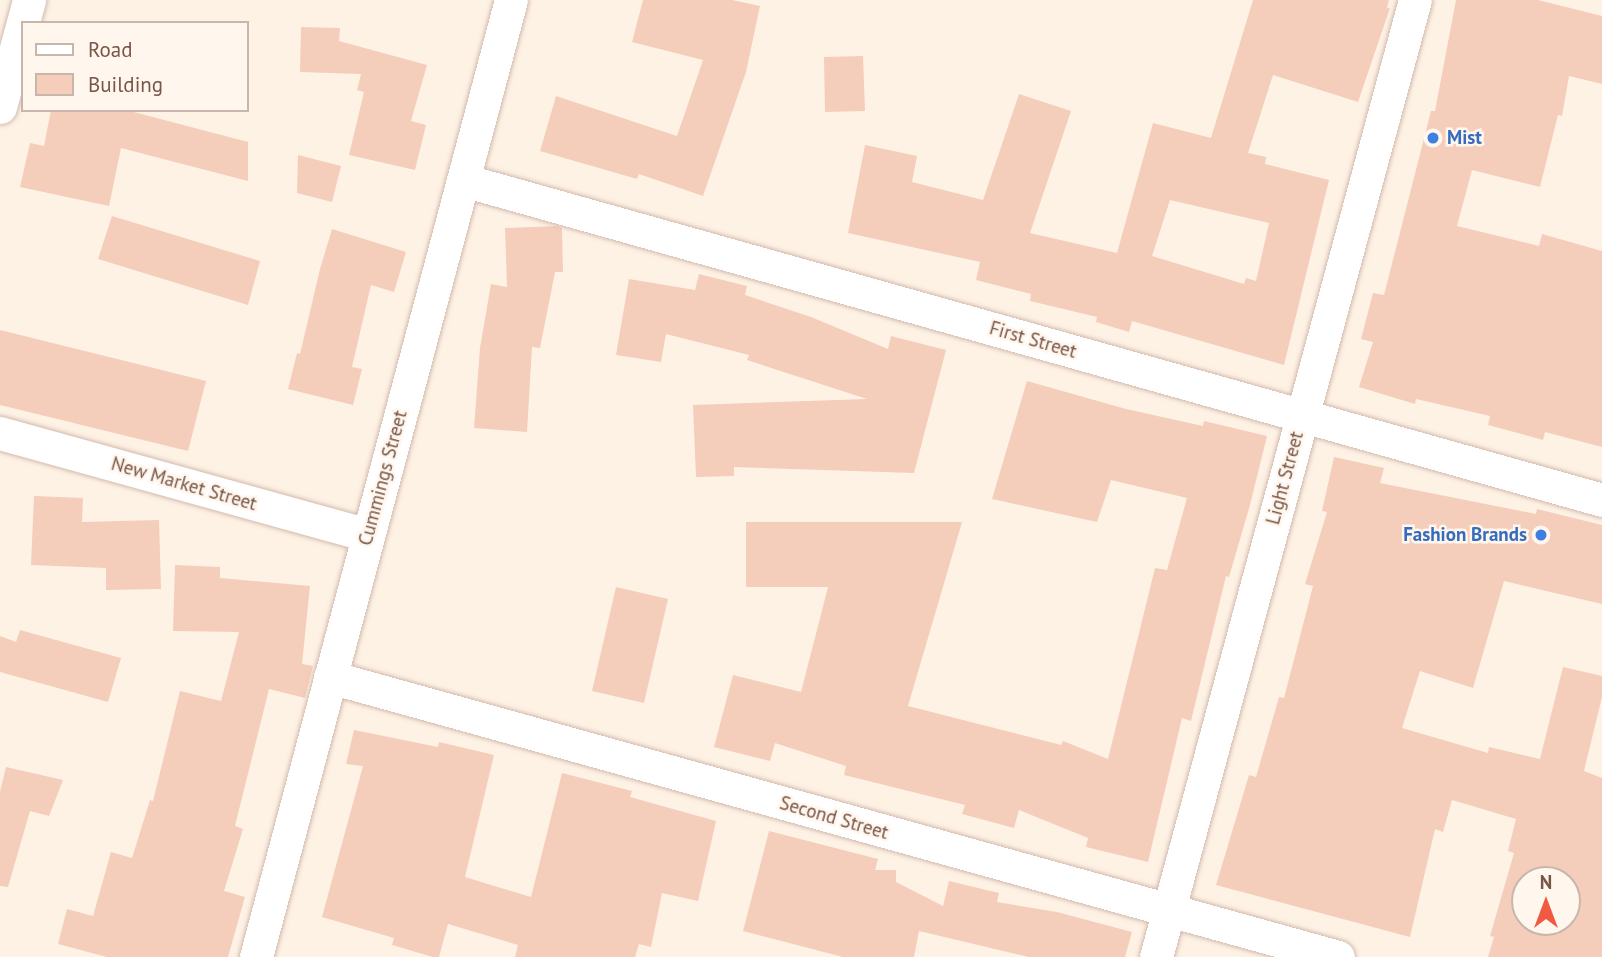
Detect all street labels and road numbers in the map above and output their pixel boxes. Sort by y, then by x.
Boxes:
street label: First Street [987,317,1079,363]
street label: Cummings Street [354,408,412,548]
street label: Light Street [1262,429,1308,527]
street label: New Market Street [108,452,260,516]
street label: Second Street [777,792,891,844]

